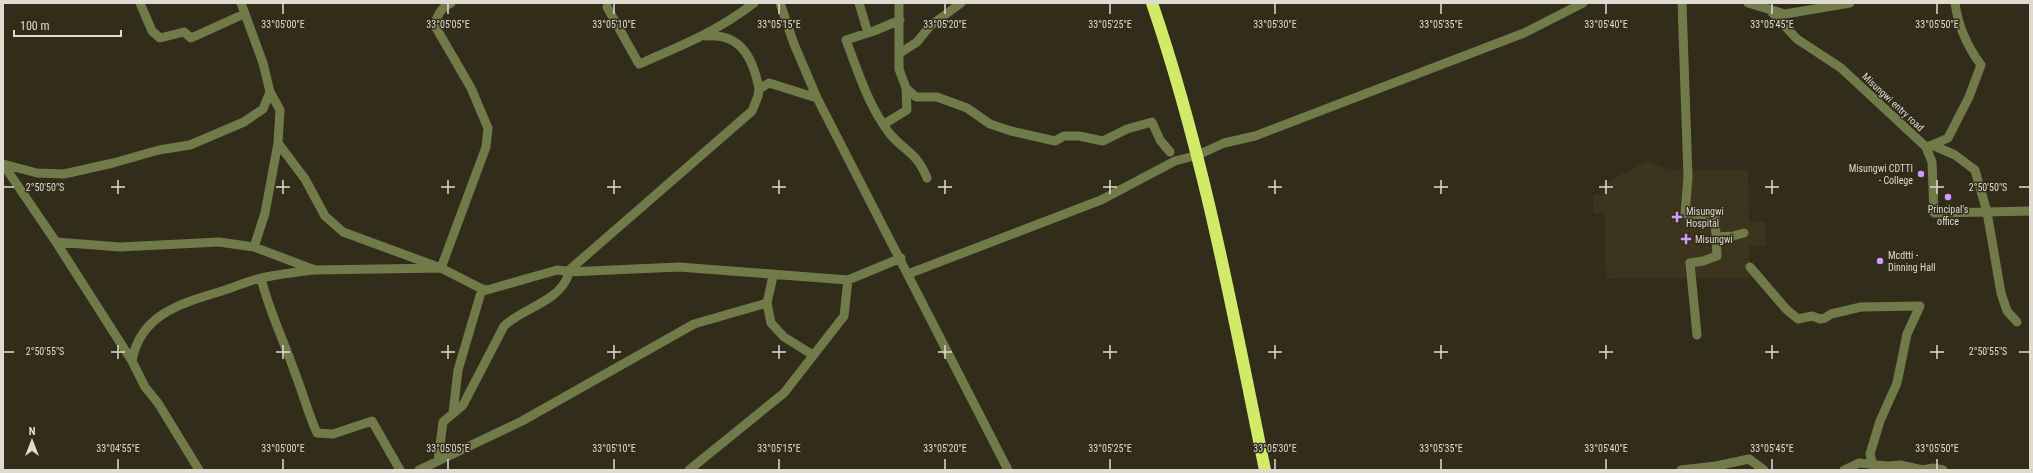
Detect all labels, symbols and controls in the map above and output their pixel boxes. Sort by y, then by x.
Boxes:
scale bar [14,12,121,38]
text: 100 m [20,19,50,33]
text: 33°05'00"E [261,19,305,30]
text: 33°05'05"E [426,19,470,30]
text: 33°05'10"E [592,19,636,30]
text: 33°05'15"E [757,19,801,30]
text: 33°05'20"E [923,19,967,30]
text: 33°05'25"E [1088,19,1132,30]
text: 33°05'30"E [1253,19,1297,30]
text: 33°05'35"E [1419,19,1463,30]
text: 33°05'40"E [1584,19,1628,30]
text: 33°05'45"E [1750,19,1794,30]
text: 33°05'50"E [1915,19,1959,30]
street label: Misungwi entry road [1860,71,1926,133]
place label: Misungwi CDTTI - College [1849,163,1913,186]
marker: Misungwi CDTTI - College [1916,169,1926,179]
text: 2°50'50"S [26,182,64,193]
text: 2°50'50"S [1969,182,2007,193]
marker: Principal's office [1943,192,1953,202]
place label: Principal's office [1928,204,1969,227]
place label: Misungwi Hospital [1686,206,1724,229]
marker: Misungwi Hospital [1671,211,1683,223]
marker: Misungwi [1680,233,1692,245]
place label: Misungwi [1695,234,1733,245]
place label: Mcdtti - Dinning Hall [1888,250,1936,273]
marker: Mcdtti - Dinning Hall [1875,256,1885,266]
text: 2°50'55"S [26,346,64,357]
text: 2°50'55"S [1969,346,2007,357]
north arrow [12,421,52,461]
text: N [29,425,36,438]
text: 33°04'55"E [96,443,140,454]
text: 33°05'00"E [261,443,305,454]
text: 33°05'05"E [426,443,470,454]
text: 33°05'10"E [592,443,636,454]
text: 33°05'15"E [757,443,801,454]
text: 33°05'20"E [923,443,967,454]
text: 33°05'25"E [1088,443,1132,454]
text: 33°05'30"E [1253,443,1297,454]
text: 33°05'35"E [1419,443,1463,454]
text: 33°05'40"E [1584,443,1628,454]
text: 33°05'45"E [1750,443,1794,454]
text: 33°05'50"E [1915,443,1959,454]

